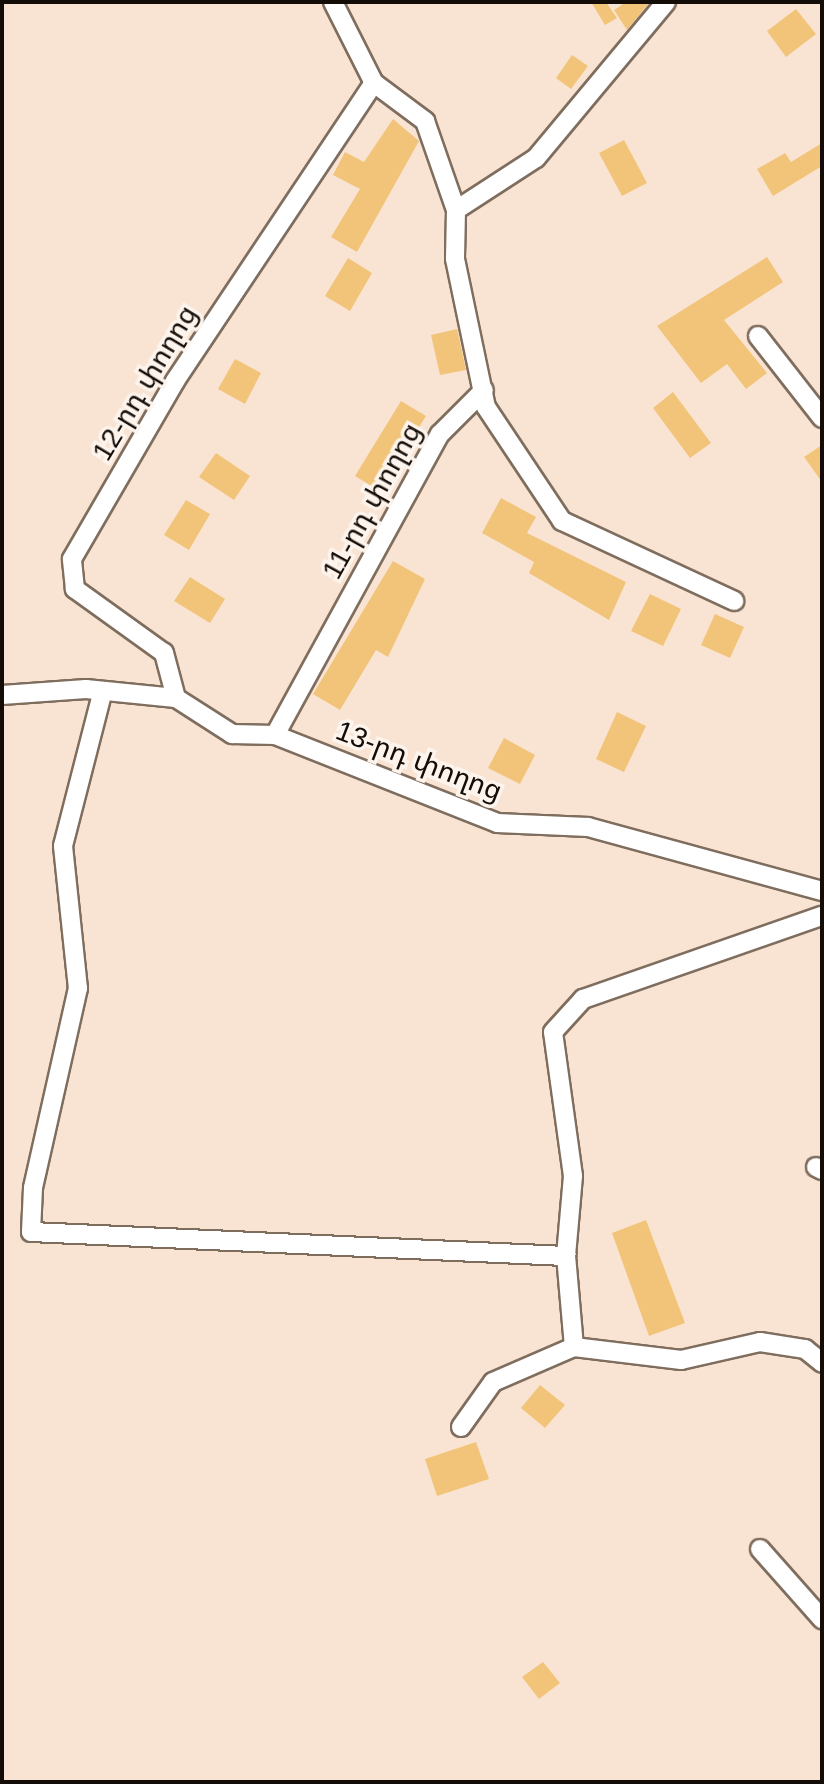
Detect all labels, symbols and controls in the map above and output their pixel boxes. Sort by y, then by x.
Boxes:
street label: 12-րդ փողոց [85,299,205,467]
street label: 11-րդ փողոց [315,417,429,585]
street label: 13-րդ փողոց [331,714,507,808]

